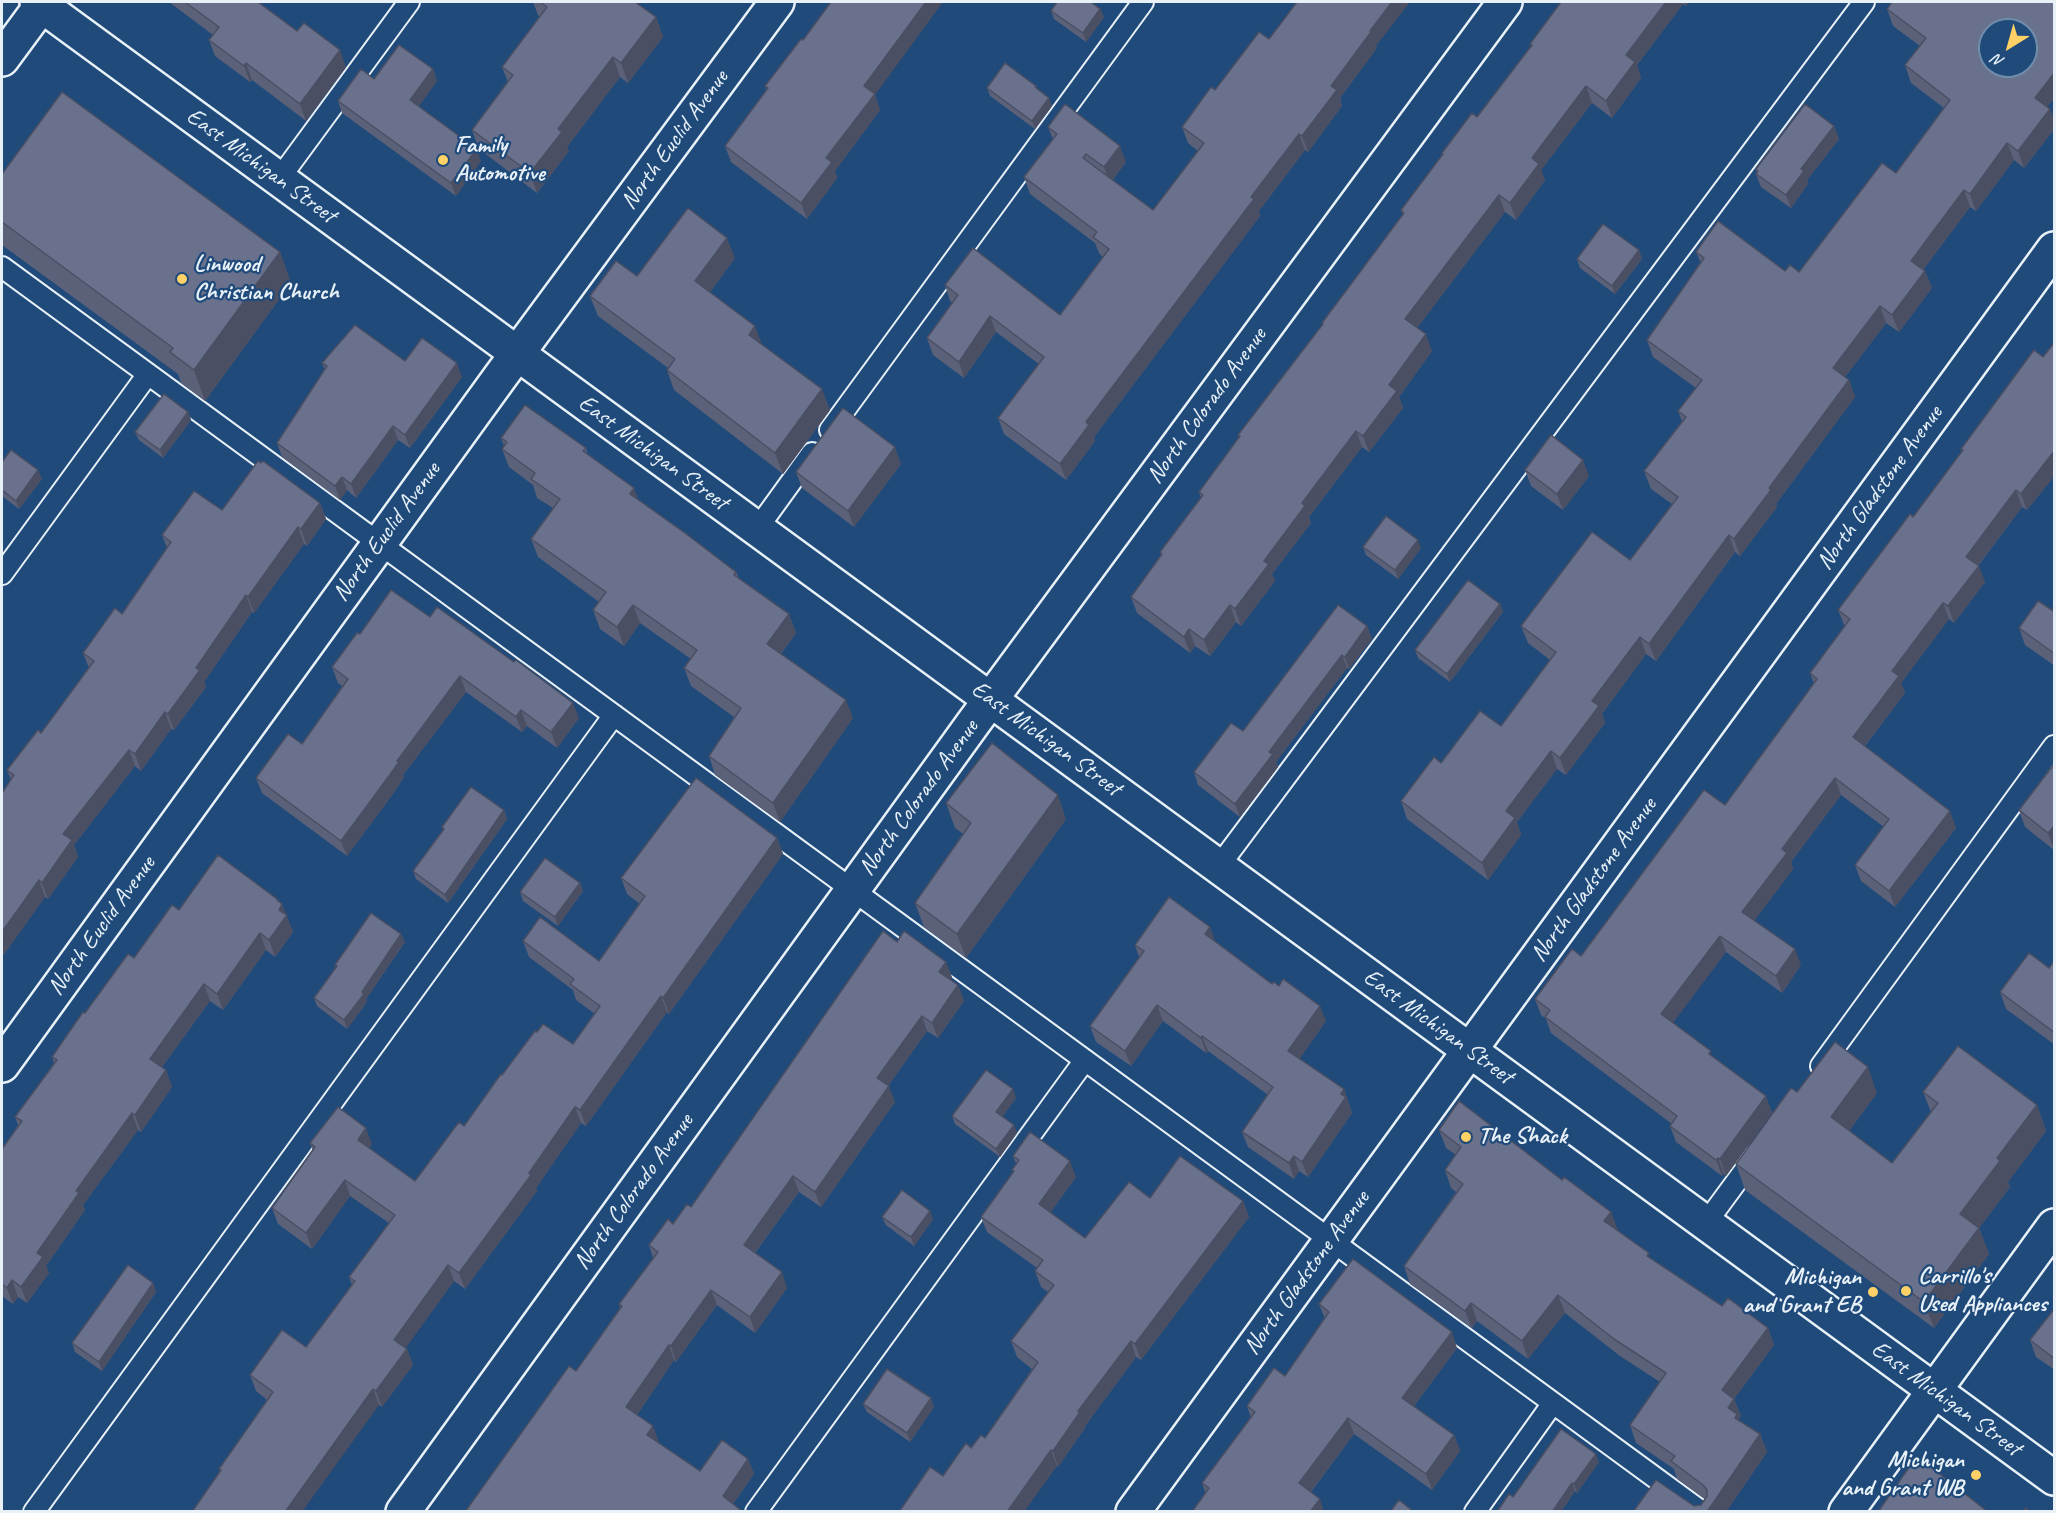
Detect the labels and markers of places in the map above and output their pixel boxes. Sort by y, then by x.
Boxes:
place label: Family Automotive [455,132,545,188]
marker: Family Automotive [436,153,450,167]
place label: Linwood Christian Church [194,251,339,307]
marker: Linwood Christian Church [175,272,189,286]
place label: The Shack [1478,1123,1567,1151]
marker: The Shack [1459,1130,1473,1144]
place label: Carrillo's Used Appliances [1918,1263,2047,1319]
place label: Michigan and Grant EB [1743,1264,1861,1320]
marker: Carrillo's Used Appliances [1899,1284,1913,1298]
marker: Michigan and Grant EB [1866,1285,1880,1299]
place label: Michigan and Grant WB [1841,1447,1964,1503]
marker: Michigan and Grant WB [1969,1468,1983,1482]

